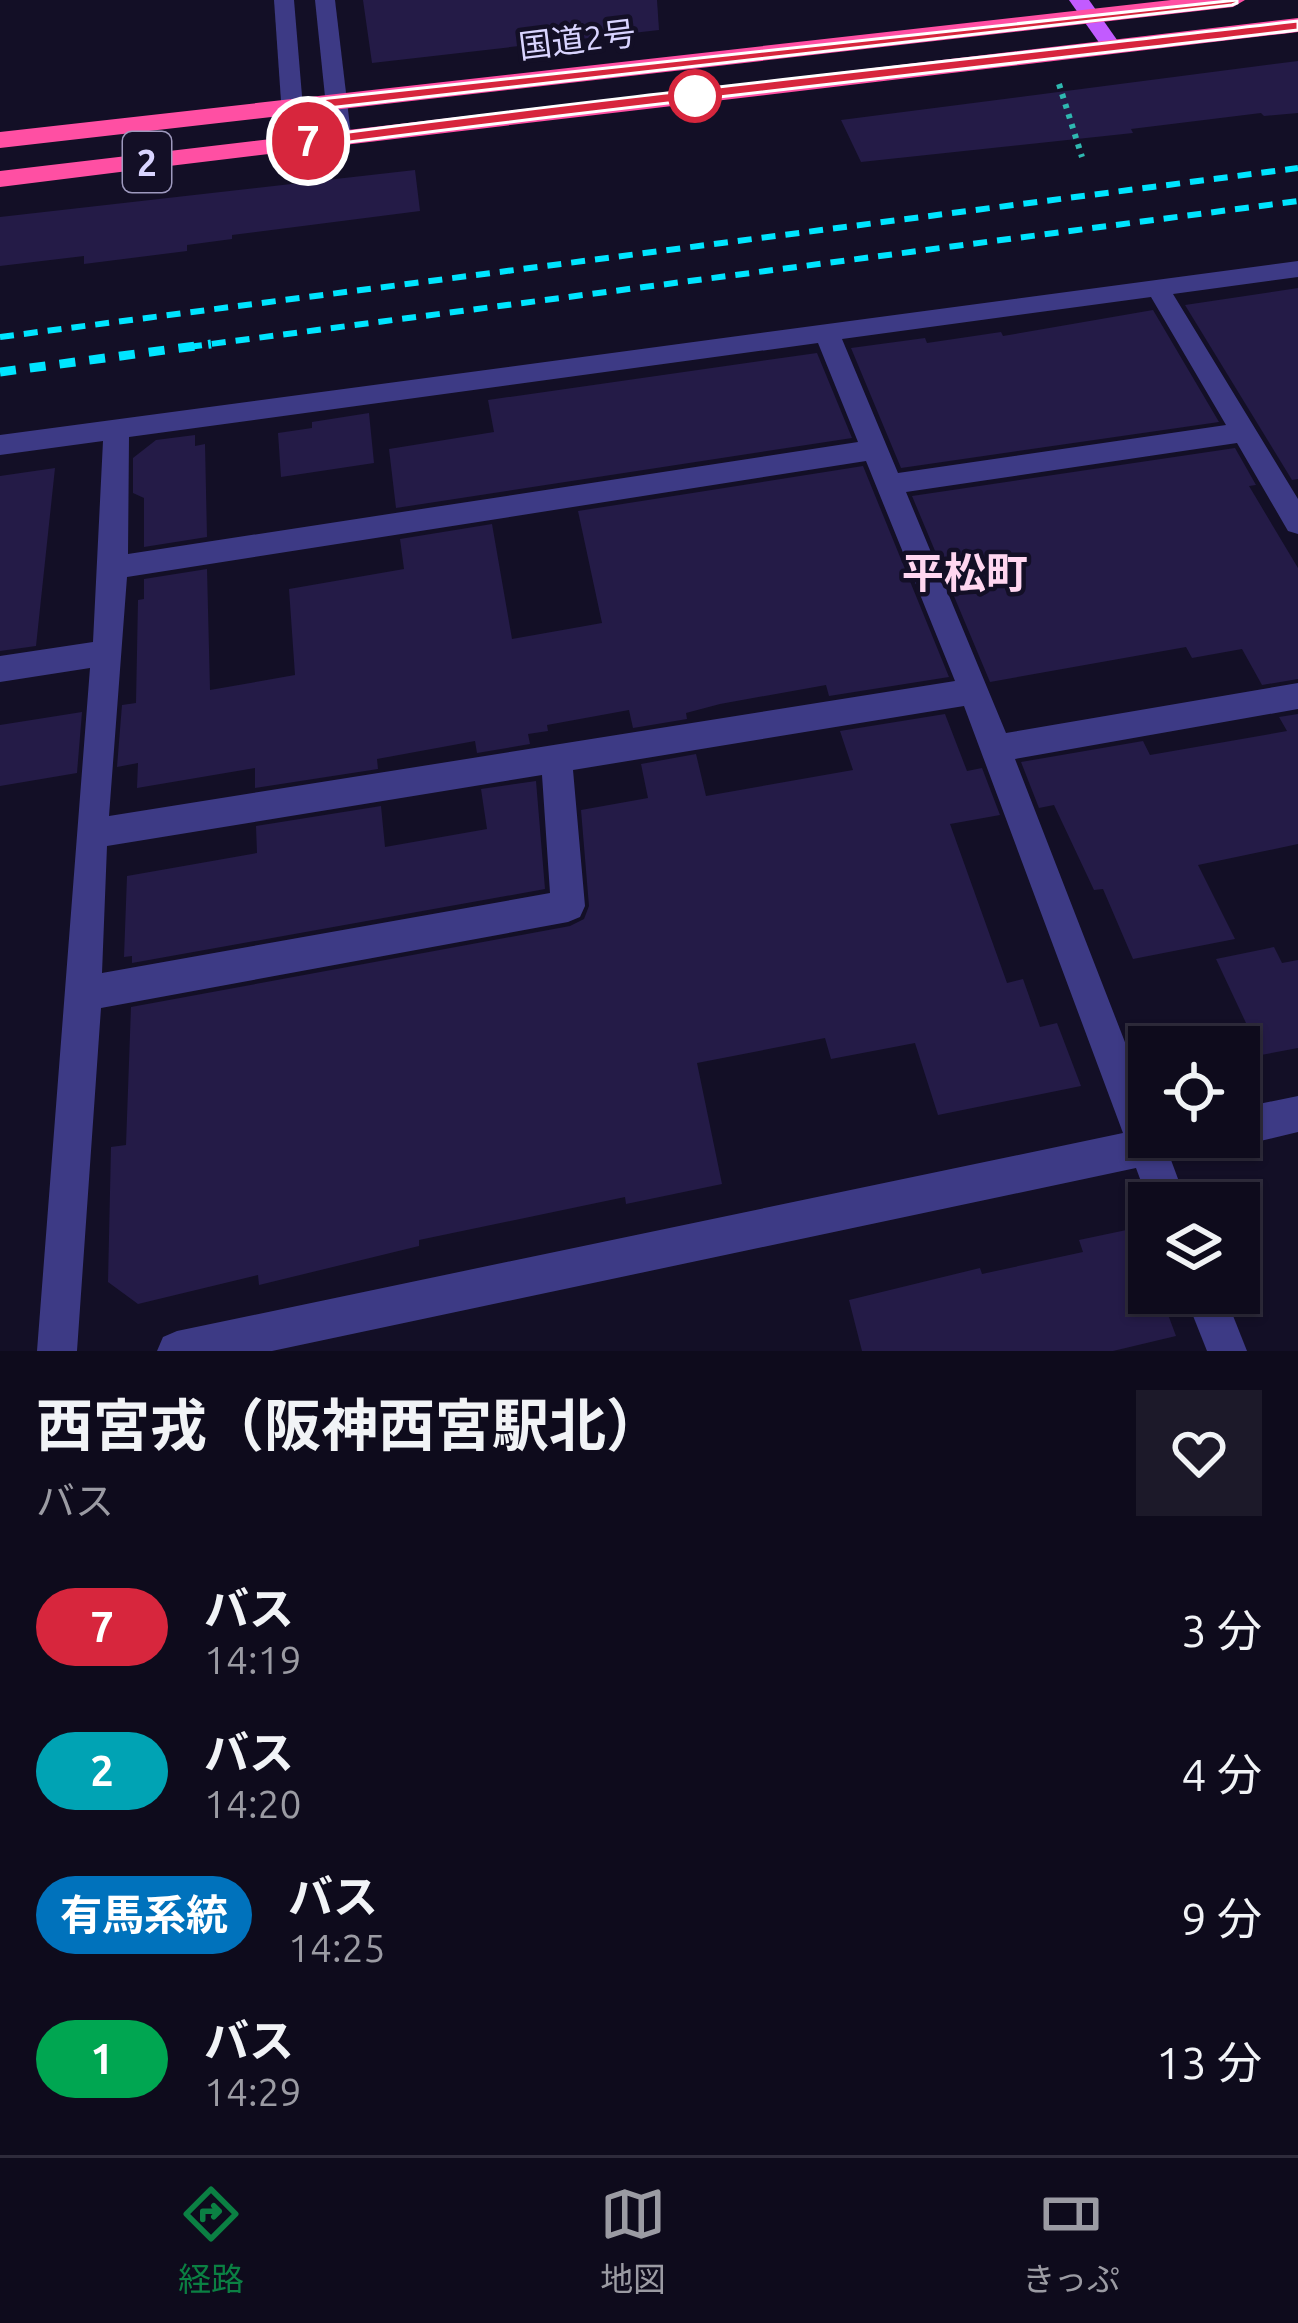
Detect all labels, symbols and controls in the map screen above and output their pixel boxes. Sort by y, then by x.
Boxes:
street label: 国道2号 [516,13,638,65]
unlabelled marker [670,71,720,121]
line badge: 7 [269,102,347,180]
text: 7 [296,117,320,164]
road number: 2 [123,132,171,192]
district label: 平松町 [902,549,1028,596]
map controls [1128,1026,1260,1314]
button: locate [1128,1026,1260,1158]
button: layers [1128,1182,1260,1314]
button: heart [1136,1390,1262,1516]
text: 西宮戎（阪神西宮駅北） [36,1393,663,1457]
text: バス [36,1479,114,1522]
text: バス [204,1583,294,1634]
text: 7 [90,1603,114,1650]
text: 3 分 [1181,1605,1262,1656]
text: 14:19 [204,1638,302,1681]
text: バス [204,1727,294,1778]
text: 2 [90,1747,114,1794]
text: 4 分 [1181,1749,1262,1800]
text: 14:20 [204,1782,302,1825]
text: バス [288,1871,378,1922]
text: 有馬系統 [60,1891,228,1938]
text: 9 分 [1181,1893,1262,1944]
text: 14:25 [288,1926,386,1969]
text: バス [204,2015,294,2066]
text: 1 [90,2035,114,2082]
text: 13 分 [1156,2037,1262,2088]
text: 14:29 [204,2070,302,2113]
tab: 経路 [178,2181,244,2301]
tab: 地図 [600,2181,666,2301]
tab: きっぷ [1022,2181,1120,2301]

